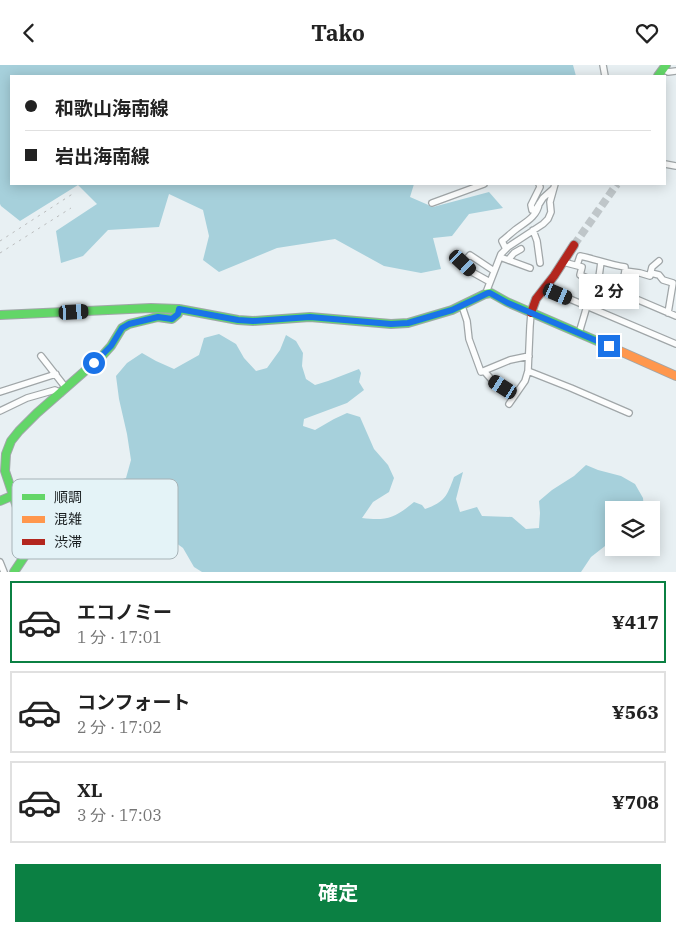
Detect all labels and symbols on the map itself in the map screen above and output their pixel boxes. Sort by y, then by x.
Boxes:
car [446,247,479,279]
callout: 2 分 [579,273,639,309]
car [541,281,574,307]
car [58,304,89,320]
route end [598,335,620,357]
route start [83,352,105,374]
car [486,373,519,401]
legend [12,479,178,559]
text: 順調 [54,488,82,506]
text: 混雑 [54,510,82,528]
text: 渋滞 [54,533,82,551]

